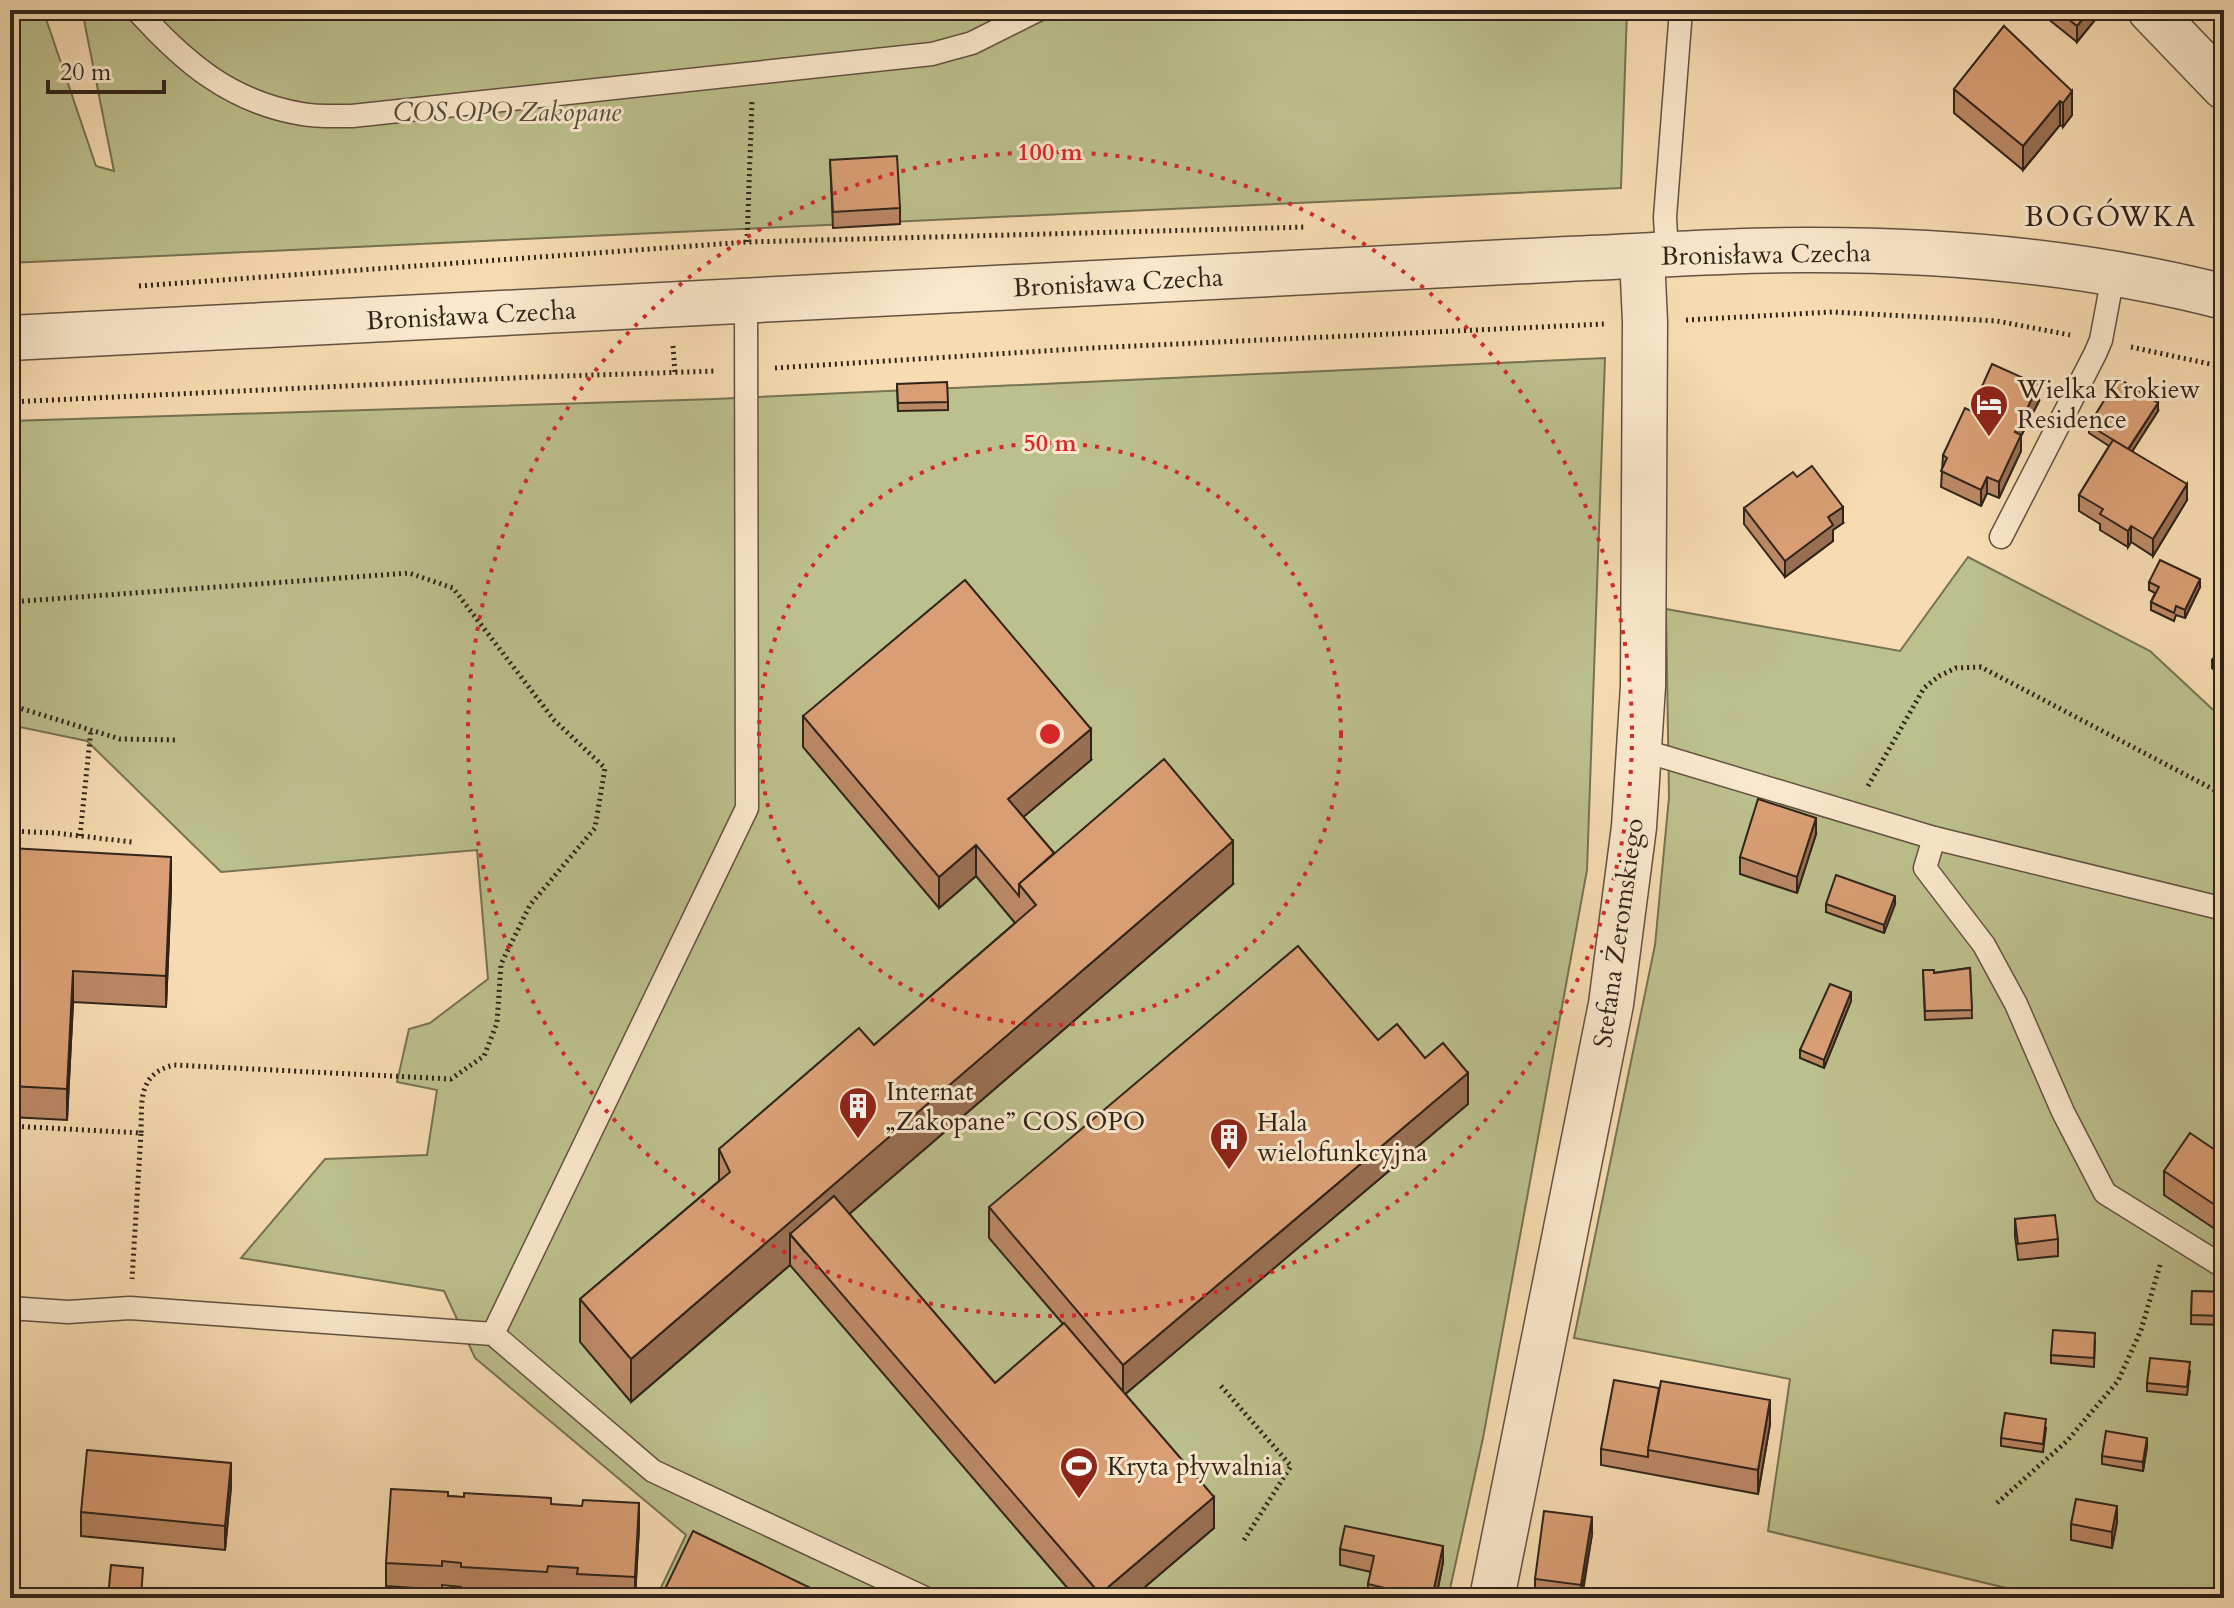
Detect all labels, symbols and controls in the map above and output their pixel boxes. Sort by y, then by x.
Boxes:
scale bar [48,44,164,94]
text: 20 m [60,56,112,89]
park label: COS OPO Zakopane [393,95,622,130]
text: 100 m [1017,136,1084,169]
district label: BOGÓWKA [2025,198,2197,236]
street label: Bronisława Czecha [1661,235,1871,274]
street label: Bronisława Czecha [1012,260,1224,305]
street label: Bronisława Czecha [365,293,577,338]
place label: Wielka Krokiew Residence [2016,372,2201,437]
hotel icon: Wielka Krokiew Residence [1968,383,2010,438]
text: 50 m [1023,427,1077,460]
centre of rings [1036,720,1064,748]
street label: Stefana Żeromskiego [1585,816,1652,1050]
place label: Internat „Zakopane” COS OPO [886,1074,1145,1139]
building icon: Internat „Zakopane” COS OPO [837,1085,879,1140]
place label: Hala wielofunkcyjna [1257,1105,1427,1170]
building icon: Hala wielofunkcyjna [1208,1116,1250,1171]
sports icon: Kryta pływalnia [1058,1445,1100,1500]
place label: Kryta pływalnia [1107,1449,1283,1484]

